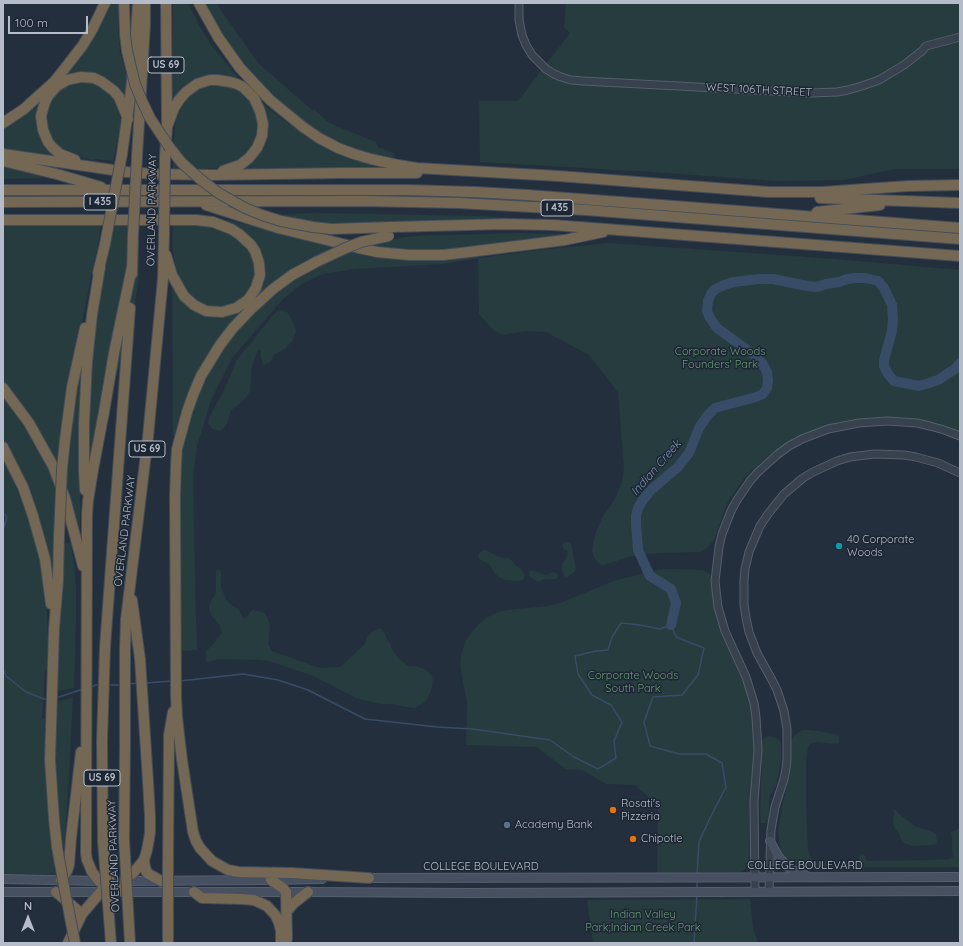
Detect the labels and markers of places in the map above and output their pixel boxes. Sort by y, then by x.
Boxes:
place label: 40 Corporate Woods [847,533,914,559]
marker: 40 Corporate Woods [834,541,844,551]
place label: Rosati's Pizzeria [621,797,660,823]
marker: Rosati's Pizzeria [608,805,618,815]
place label: Academy Bank [515,818,593,832]
marker: Academy Bank [502,820,512,830]
place label: Chipotle [641,832,682,846]
marker: Chipotle [628,834,638,844]

